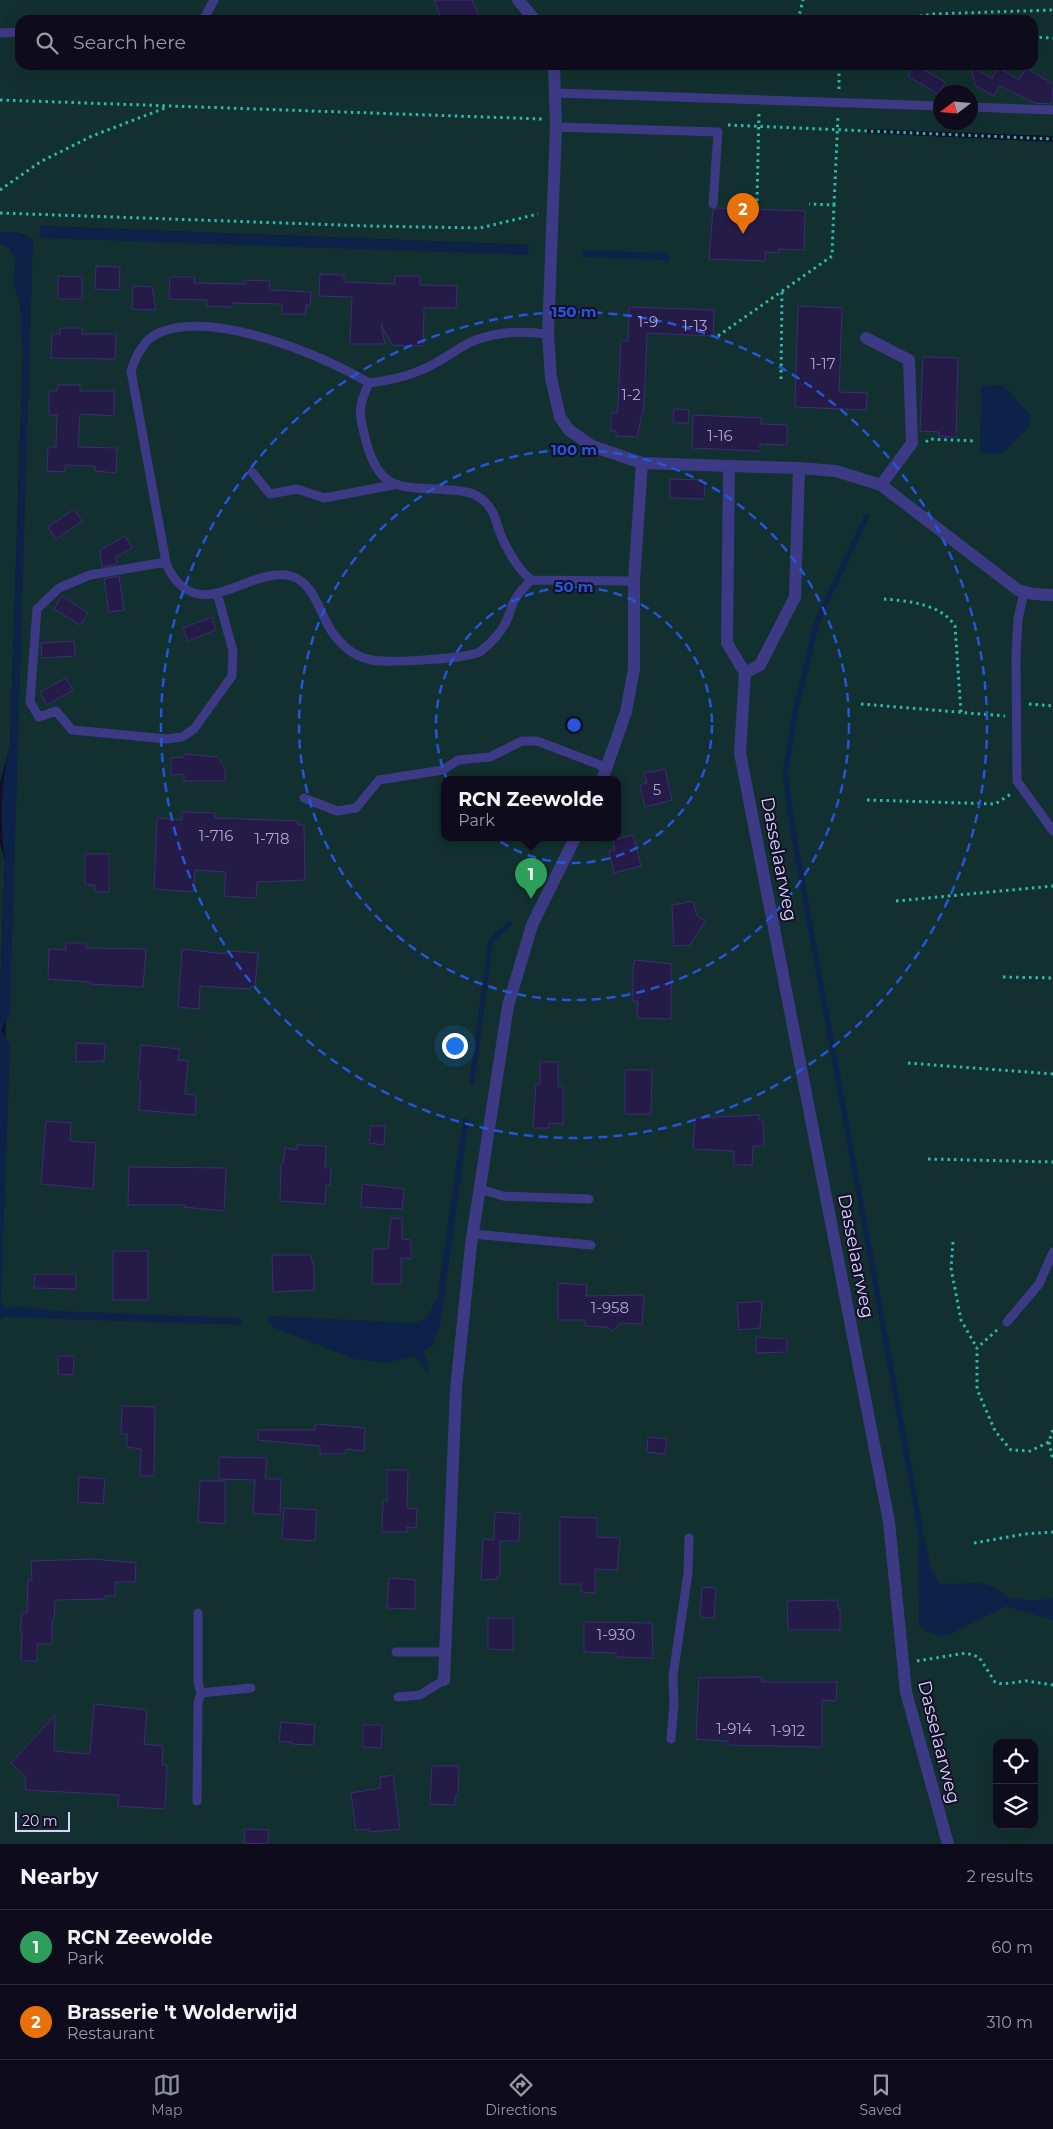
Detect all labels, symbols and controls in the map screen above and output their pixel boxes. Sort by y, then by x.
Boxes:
search box [15,15,1038,70]
icon: search [33,29,61,57]
text: Search here [73,31,186,54]
north arrow [933,85,978,130]
pin: 2 [727,193,759,234]
text: 150 m [552,302,596,321]
house number: 1-9 [638,312,658,331]
house number: 1-13 [683,316,707,335]
house number: 1-17 [810,354,836,373]
house number: 1-2 [621,385,641,404]
house number: 1-16 [707,426,733,445]
text: 100 m [551,440,597,459]
text: 50 m [554,577,594,596]
centre of rings [565,716,583,734]
popup [441,776,621,841]
house number: 5 [653,780,661,799]
text: RCN Zeewolde [458,788,604,811]
street label: Dasselaarweg [756,795,802,923]
text: Park [458,811,495,830]
house number: 1-716 [199,826,233,845]
house number: 1-718 [255,829,289,848]
pin: 1 [515,858,547,899]
your location [442,1033,468,1059]
street label: Dasselaarweg [833,1192,879,1320]
house number: 1-958 [591,1298,629,1317]
house number: 1-930 [597,1625,635,1644]
street label: Dasselaarweg [913,1678,965,1806]
house number: 1-914 [716,1719,752,1738]
house number: 1-912 [771,1721,805,1740]
map controls [993,1739,1038,1829]
button: locate [993,1739,1038,1784]
button: layers [993,1784,1038,1829]
scale bar [15,1809,70,1832]
text: 20 m [22,1812,58,1830]
text: Nearby [20,1864,99,1889]
text: 2 results [967,1867,1033,1886]
text: RCN Zeewolde [67,1926,213,1949]
text: 1 [33,1938,39,1957]
text: 60 m [991,1938,1033,1957]
text: Park [67,1949,104,1968]
text: Brasserie 't Wolderwijd [67,2001,297,2024]
text: 2 [31,2013,41,2032]
text: 310 m [986,2013,1033,2032]
text: Restaurant [67,2024,155,2043]
tab: Map [151,2071,182,2119]
tab: Directions [485,2071,557,2119]
tab: Saved [860,2071,902,2119]

